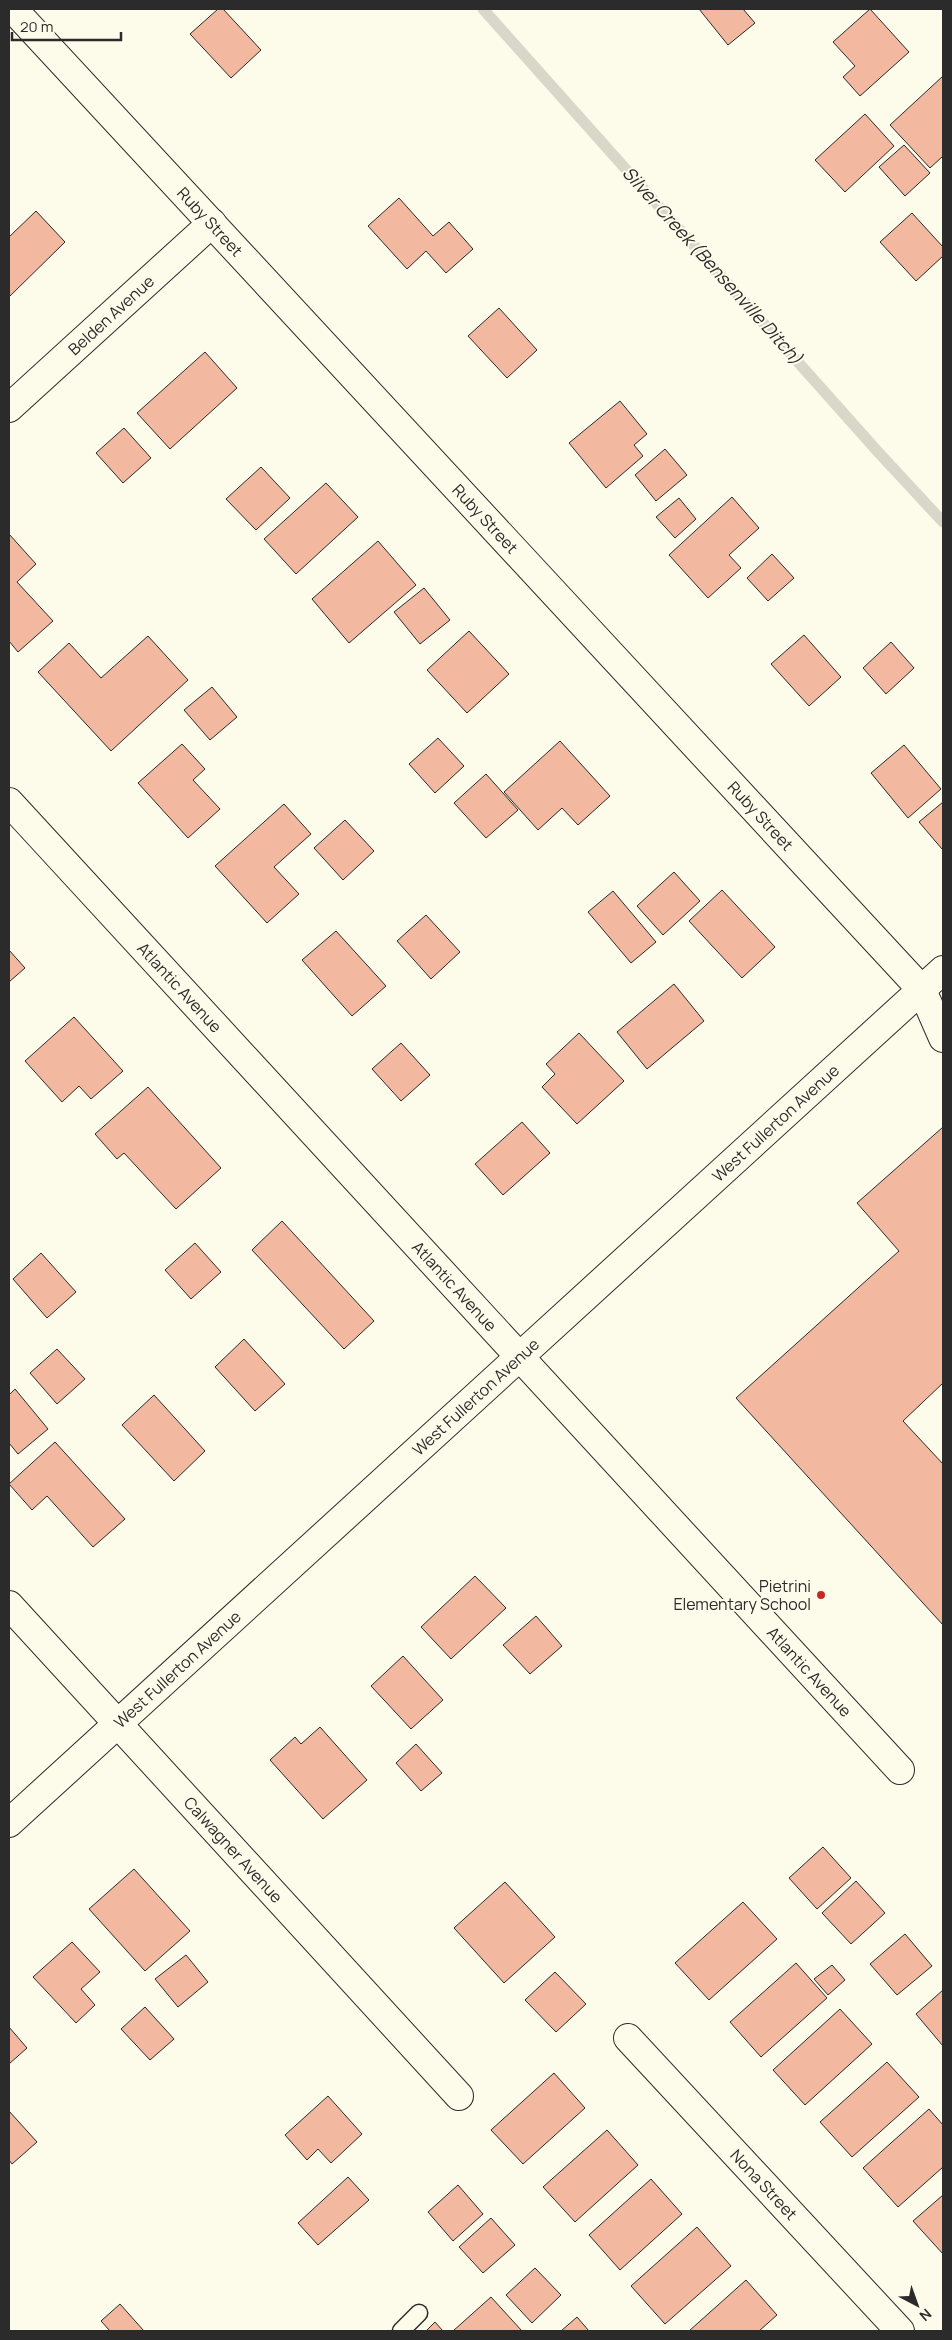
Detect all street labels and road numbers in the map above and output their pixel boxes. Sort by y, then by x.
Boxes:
street label: Ruby Street [172,182,248,261]
street label: Belden Avenue [63,270,159,360]
street label: Ruby Street [448,479,523,558]
street label: Ruby Street [723,776,798,855]
street label: Atlantic Avenue [132,937,227,1037]
street label: West Fullerton Avenue [707,1059,844,1187]
street label: Atlantic Avenue [407,1236,502,1336]
street label: West Fullerton Avenue [407,1333,544,1460]
street label: West Fullerton Avenue [109,1606,246,1733]
street label: Atlantic Avenue [762,1622,857,1722]
street label: Calwagner Avenue [179,1792,288,1908]
street label: Nona Street [726,2144,802,2225]

